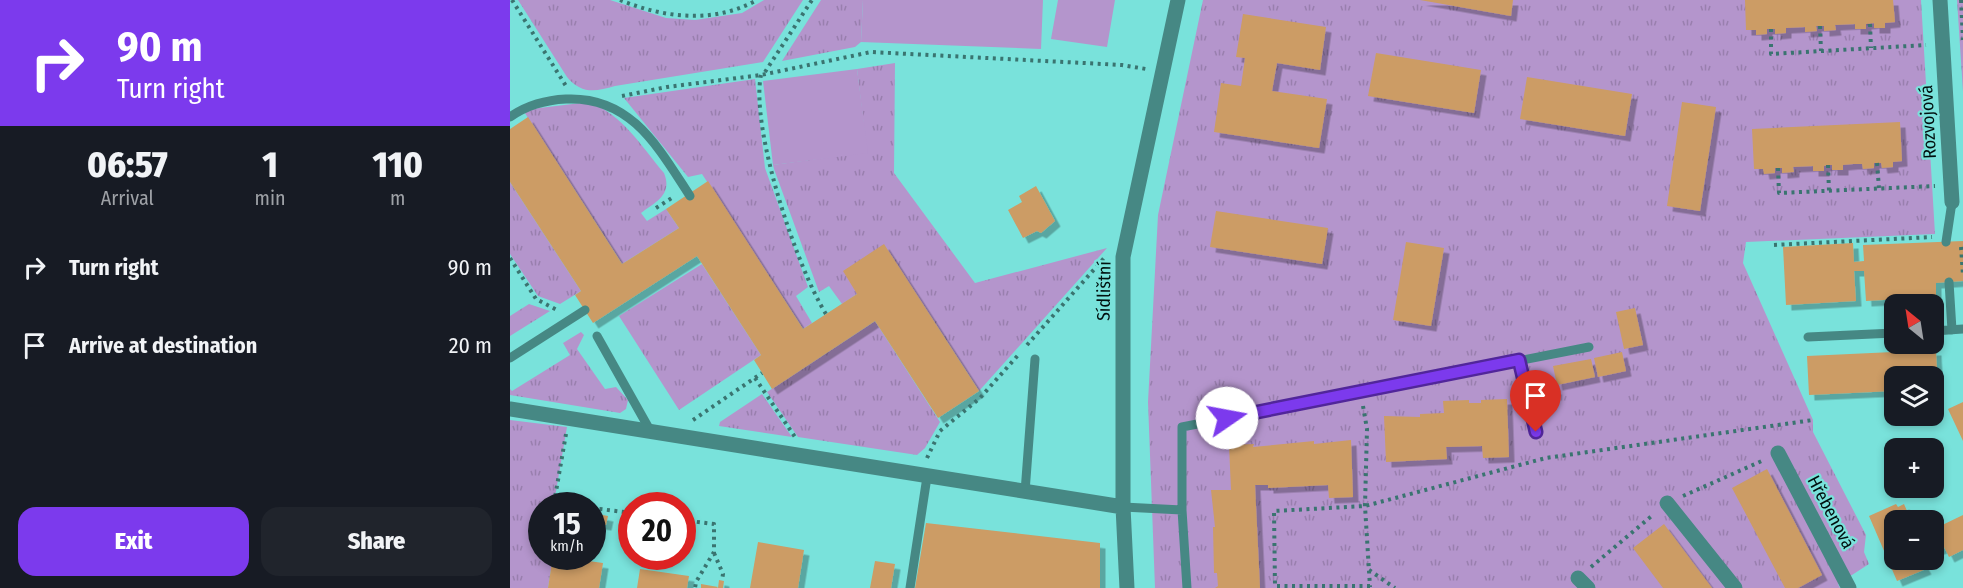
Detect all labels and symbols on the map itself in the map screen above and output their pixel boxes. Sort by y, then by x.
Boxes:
street label: Rozvojová [1915,84,1941,159]
street label: Sídlištní [1092,260,1116,321]
north arrow [1884,294,1944,354]
pin [1510,370,1561,432]
position arrow [1195,386,1259,450]
street label: Hřebenová [1803,472,1859,552]
speed limit sign: 20 [618,492,696,570]

